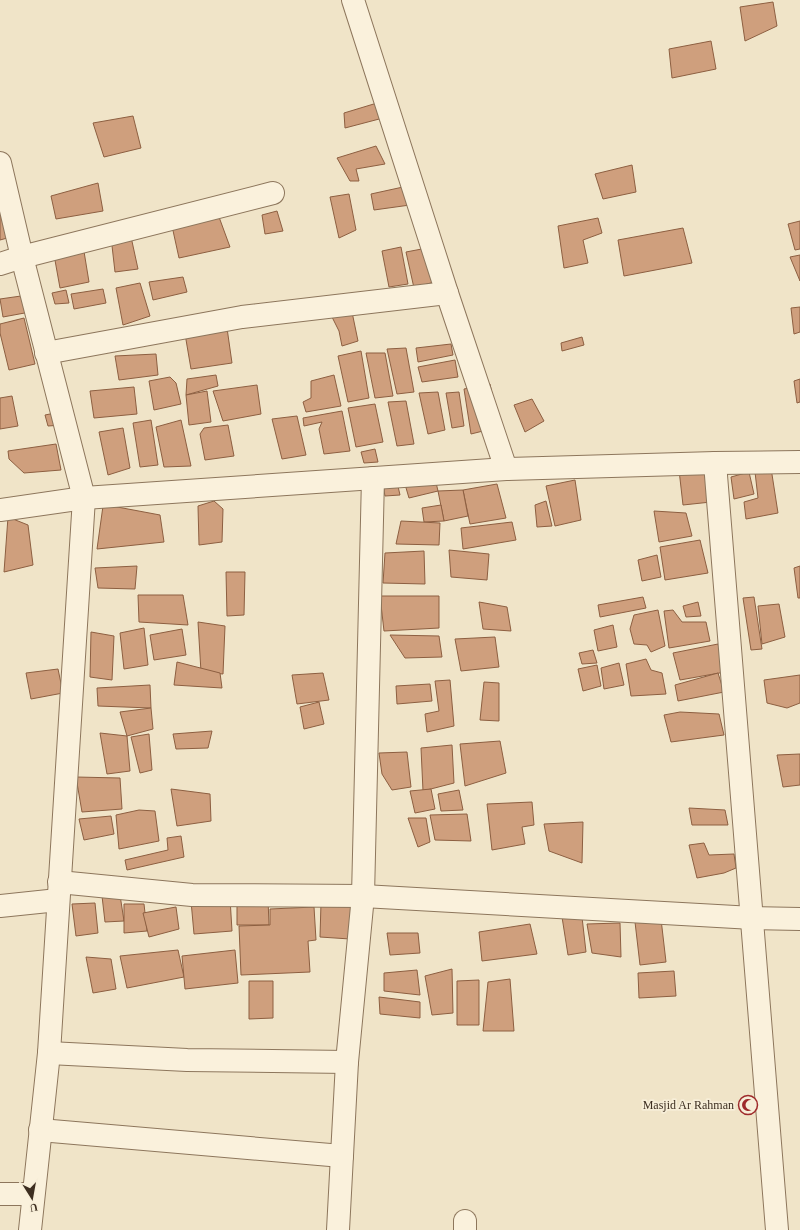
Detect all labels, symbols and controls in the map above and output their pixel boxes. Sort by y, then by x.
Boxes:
mosque icon: Masjid Ar Rahman [737,1094,759,1116]
place label: Masjid Ar Rahman [643,1098,734,1112]
north arrow [12,1178,52,1218]
text: U [29,1201,39,1214]

